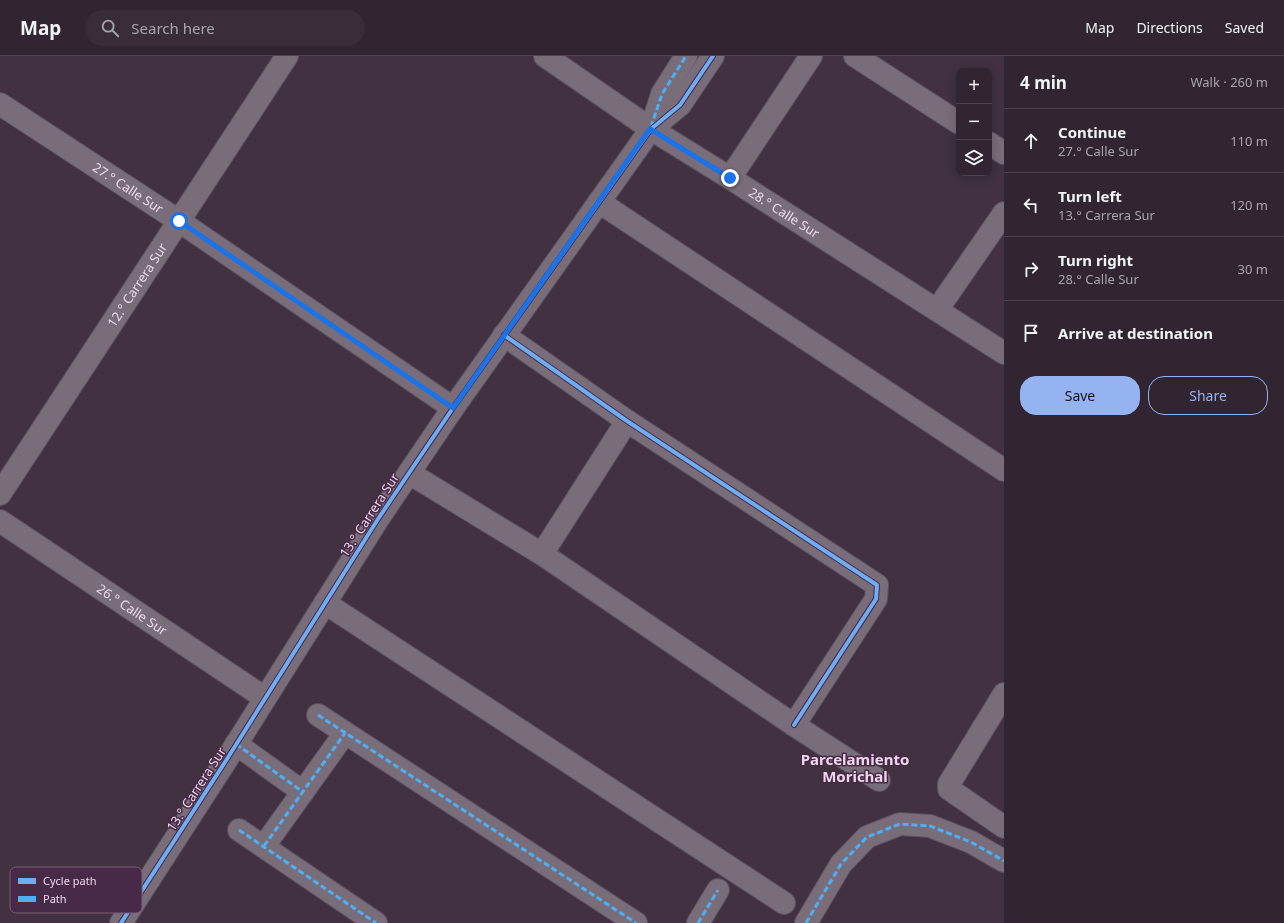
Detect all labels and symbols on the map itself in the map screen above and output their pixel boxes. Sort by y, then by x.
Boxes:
street label: 27.° Calle Sur [89,158,167,218]
route end [721,169,739,187]
street label: 28.° Calle Sur [745,183,824,242]
route start [170,212,188,230]
street label: 12.° Carrera Sur [103,239,171,330]
street label: 13.° Carrera Sur [335,469,403,561]
street label: 26.° Calle Sur [94,579,171,640]
street label: 13.° Carrera Sur [162,743,230,835]
district label: Parcelamiento Morichal [801,749,909,786]
legend [10,867,142,913]
text: Cycle path [43,873,96,888]
text: Path [43,891,67,906]

